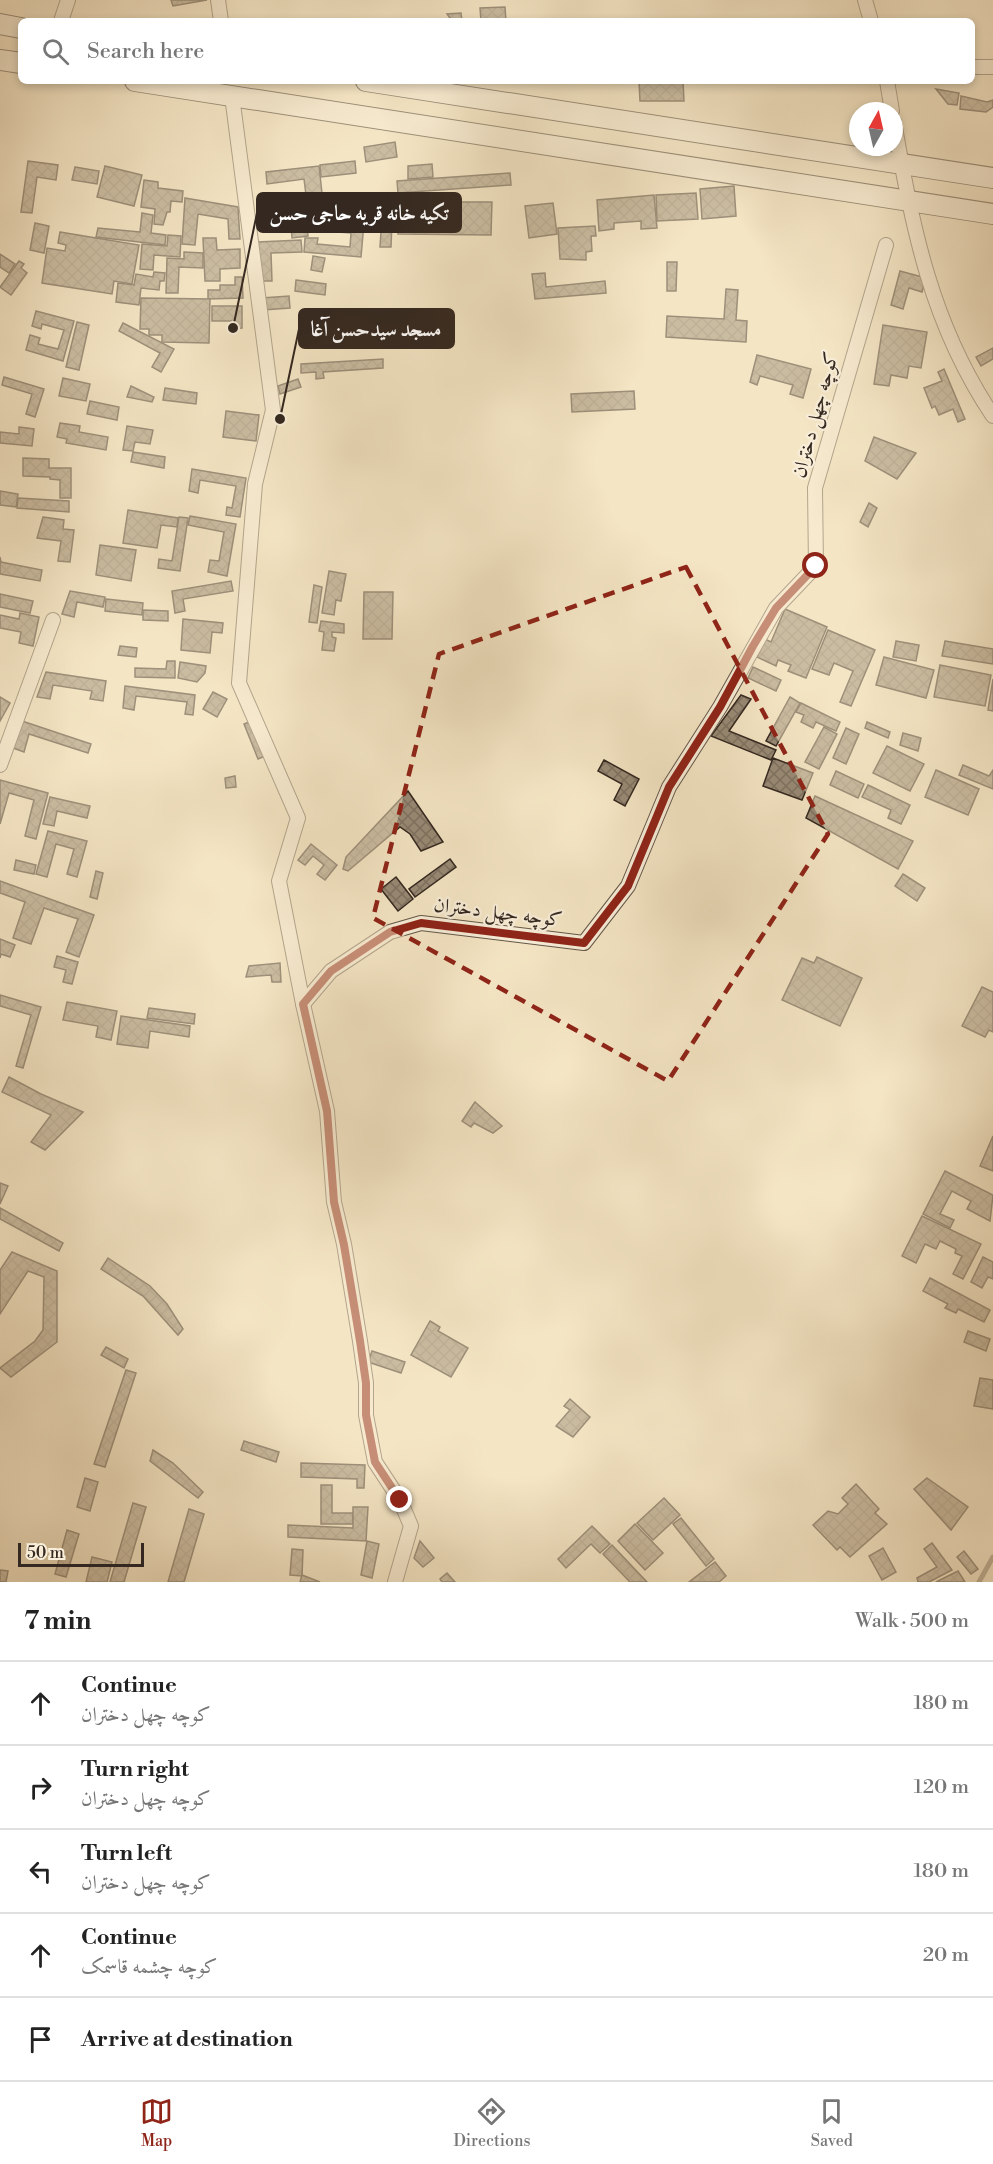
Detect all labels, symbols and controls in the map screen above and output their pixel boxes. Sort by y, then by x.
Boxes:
search box [18,18,975,84]
icon: search [39,35,72,68]
text: Search here [87,38,204,65]
north arrow [849,102,903,156]
callout: تکیه خانه قریه حاجی حسن [257,193,461,232]
text: تکیه خانه قریه حاجی حسن [269,201,450,227]
callout: مسجد سیدحسن آغا [299,309,454,348]
text: مسجد سیدحسن آغا [310,316,442,343]
street label: کوچه چهل دختران [787,349,846,481]
route start [802,552,828,578]
street label: کوچه چهل دختران [432,893,564,934]
route end [386,1486,412,1512]
scale bar [18,1540,144,1568]
text: 50 m [27,1543,64,1563]
text: 7 min [24,1605,91,1637]
text: Walk · 500 m [855,1609,969,1634]
text: Continue [81,1672,177,1699]
icon: ahead [24,1687,57,1720]
text: 180 m [914,1691,969,1716]
text: کوچه چهل دختران [81,1703,211,1728]
text: Turn right [81,1756,189,1783]
icon: right [24,1771,57,1804]
text: 120 m [914,1775,969,1800]
text: کوچه چهل دختران [81,1787,211,1812]
text: Turn left [81,1840,172,1867]
icon: left [24,1855,57,1888]
text: 180 m [914,1859,969,1884]
text: کوچه چهل دختران [81,1871,211,1896]
text: Continue [81,1924,177,1951]
icon: ahead [24,1939,57,1972]
text: 20 m [923,1943,969,1968]
text: کوچه چشمه قاسمک [81,1955,217,1980]
icon: arrive [24,2023,57,2056]
text: Arrive at destination [81,2026,293,2053]
tab: Map [140,2095,173,2151]
tab: Directions [453,2095,531,2151]
tab: Saved [811,2095,853,2151]

